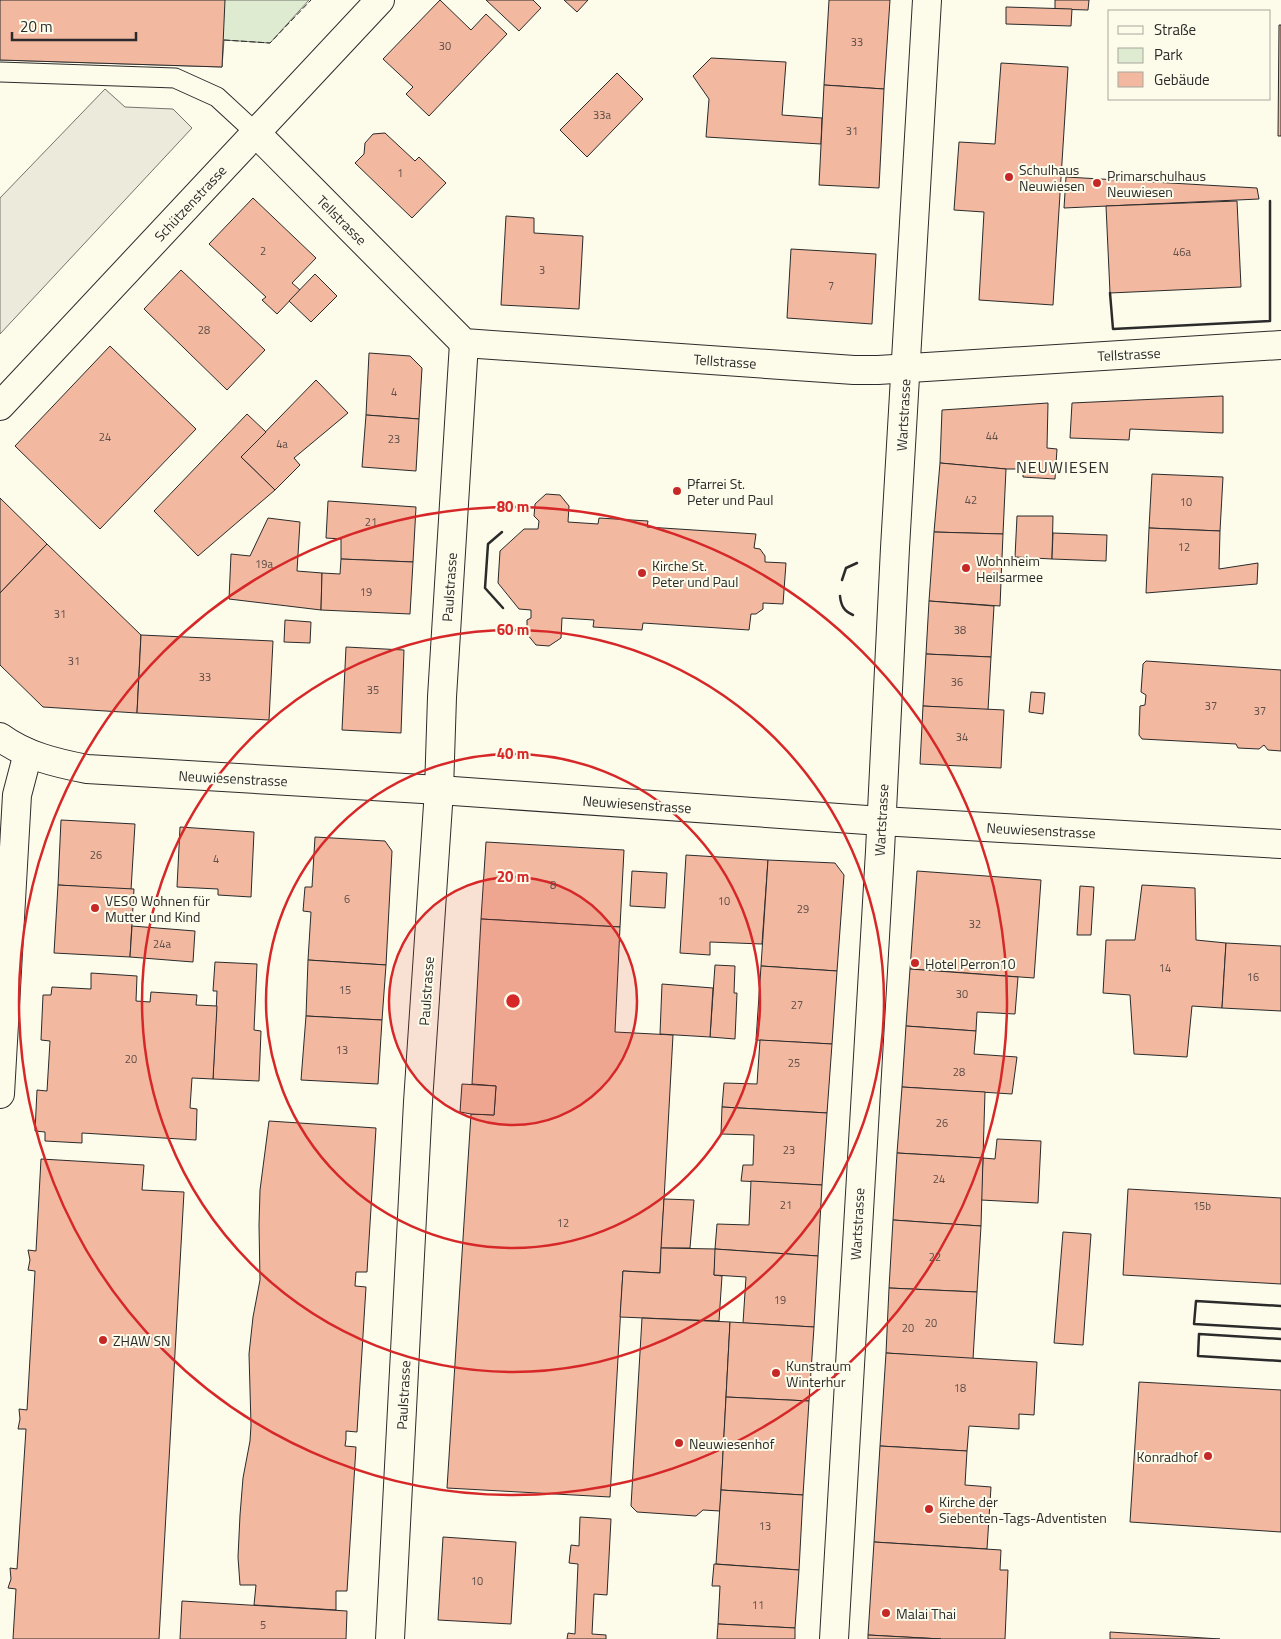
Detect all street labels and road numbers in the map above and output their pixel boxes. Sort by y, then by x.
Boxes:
street label: Schützenstrasse [149,160,231,246]
street label: Tellstrasse [312,190,372,250]
street label: Tellstrasse [1097,342,1161,366]
street label: Tellstrasse [693,348,757,374]
street label: Wartstrasse [891,378,915,452]
street label: Paulstrasse [436,552,462,622]
street label: Neuwiesenstrasse [178,765,288,791]
street label: Wartstrasse [869,783,893,857]
street label: Neuwiesenstrasse [582,790,692,818]
street label: Neuwiesenstrasse [986,817,1096,843]
street label: Paulstrasse [413,956,439,1026]
street label: Wartstrasse [845,1187,869,1261]
street label: Paulstrasse [391,1360,415,1430]

